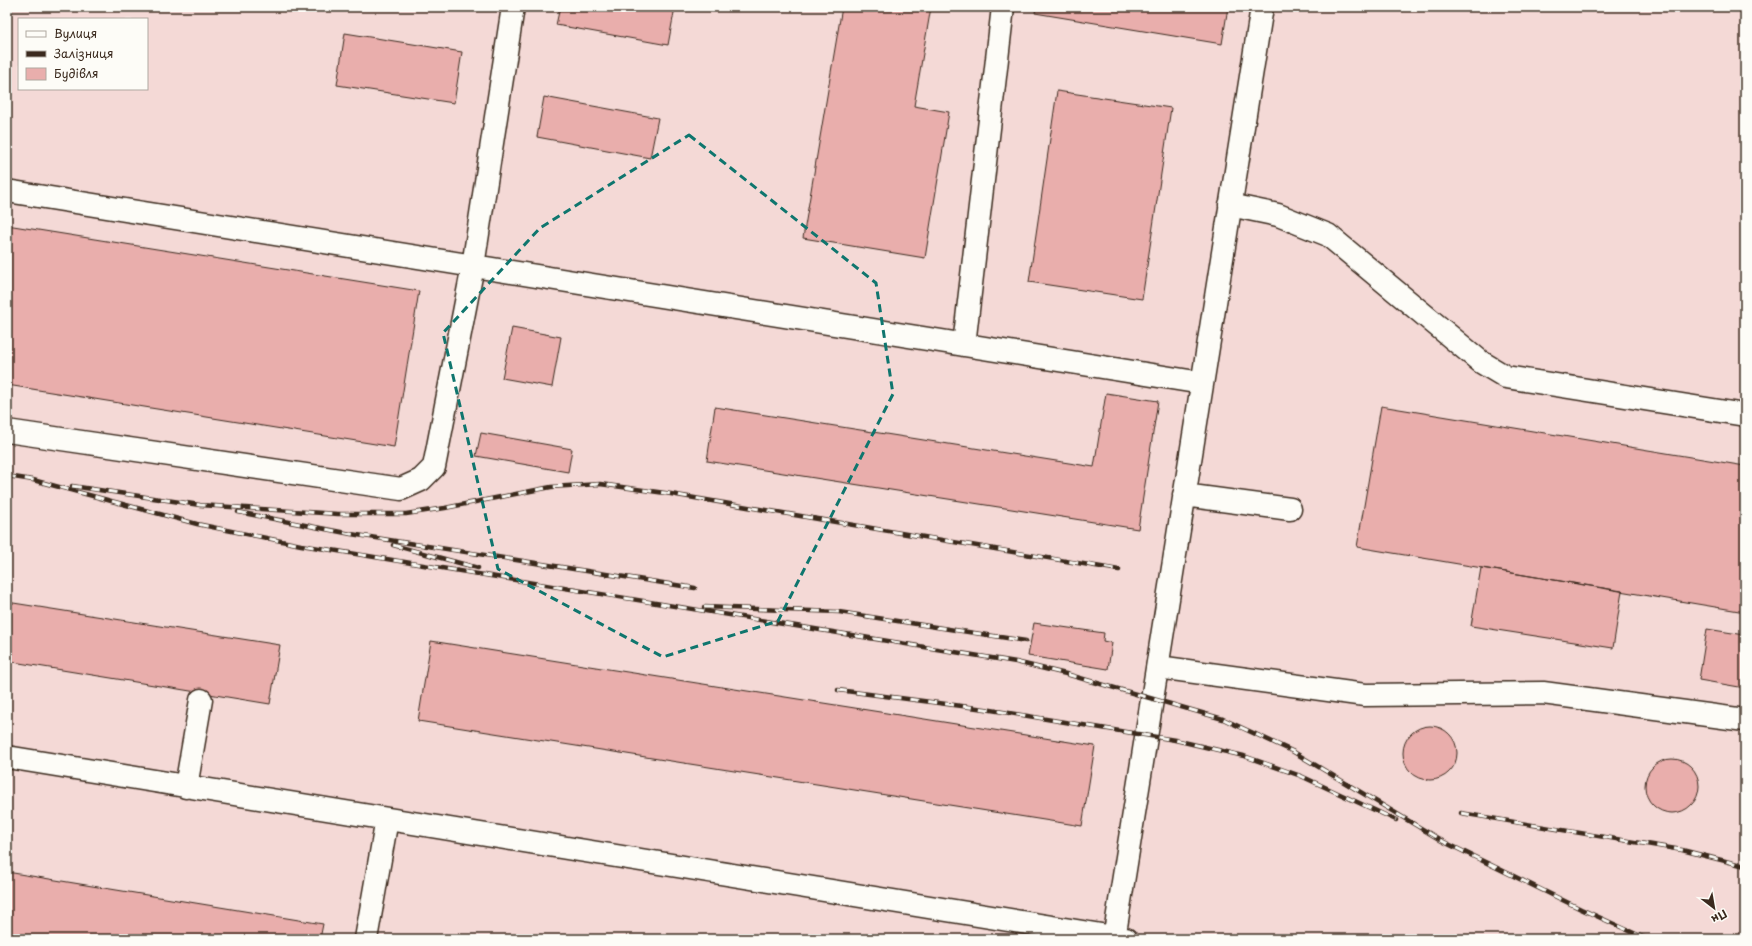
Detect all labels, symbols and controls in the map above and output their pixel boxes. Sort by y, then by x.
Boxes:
legend [18,18,148,90]
text: Вулиця [54,24,97,42]
text: Залізниця [53,44,113,62]
text: Будівля [54,64,99,82]
north arrow [1694,888,1734,928]
text: Пн [1708,906,1731,928]

